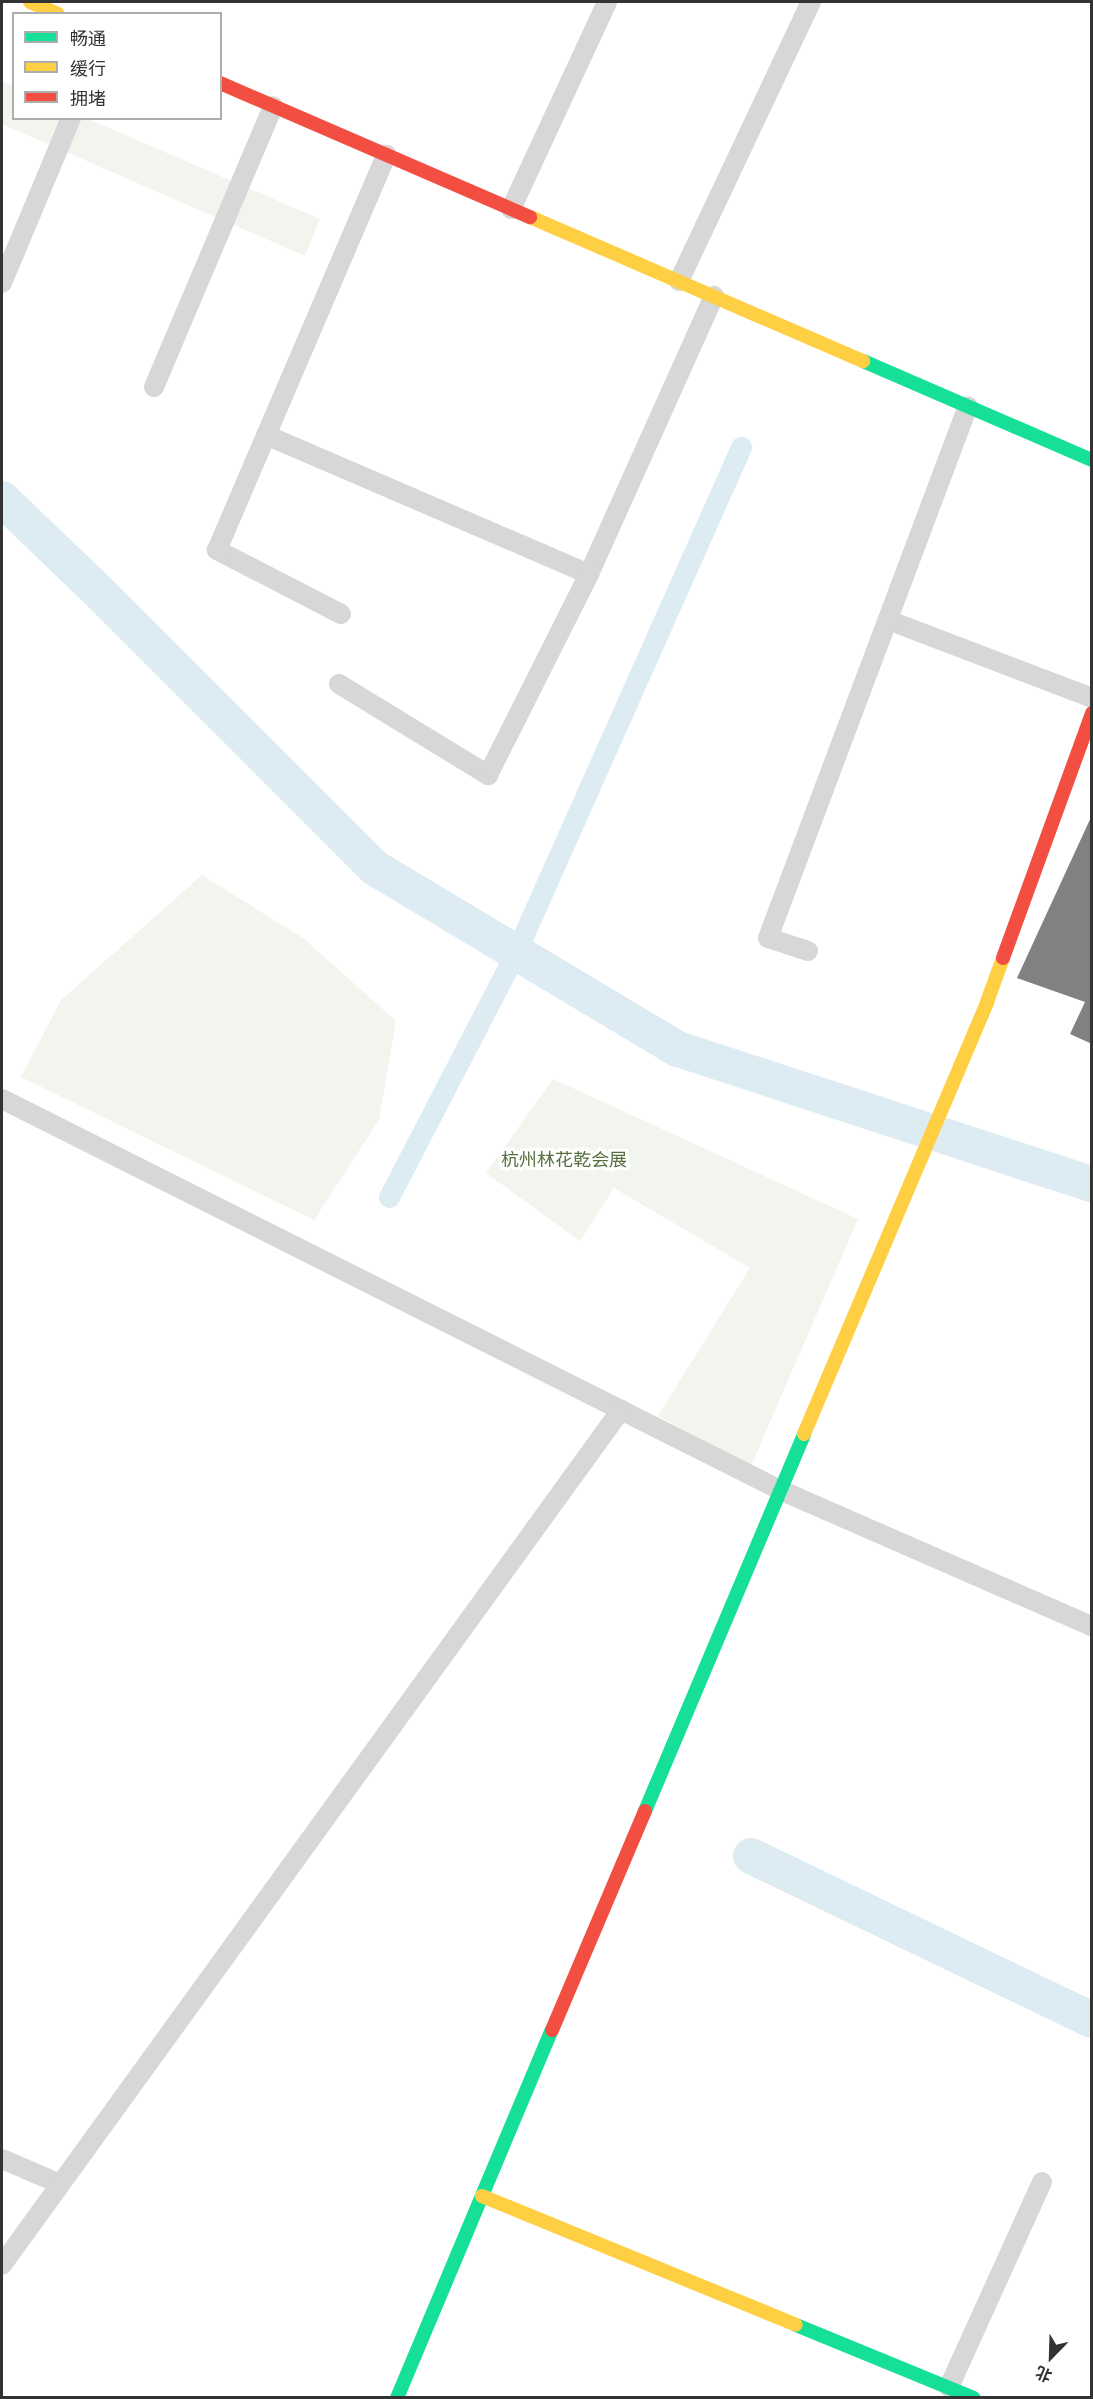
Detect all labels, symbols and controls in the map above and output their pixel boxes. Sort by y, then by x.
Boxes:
legend [12,12,222,120]
text: 畅通 [70,28,106,50]
text: 缓行 [70,58,106,80]
text: 拥堵 [70,88,106,110]
park label: 杭州林花乾会展 [501,1149,627,1171]
north arrow [1021,2327,1081,2387]
text: 北 [1033,2362,1055,2386]

